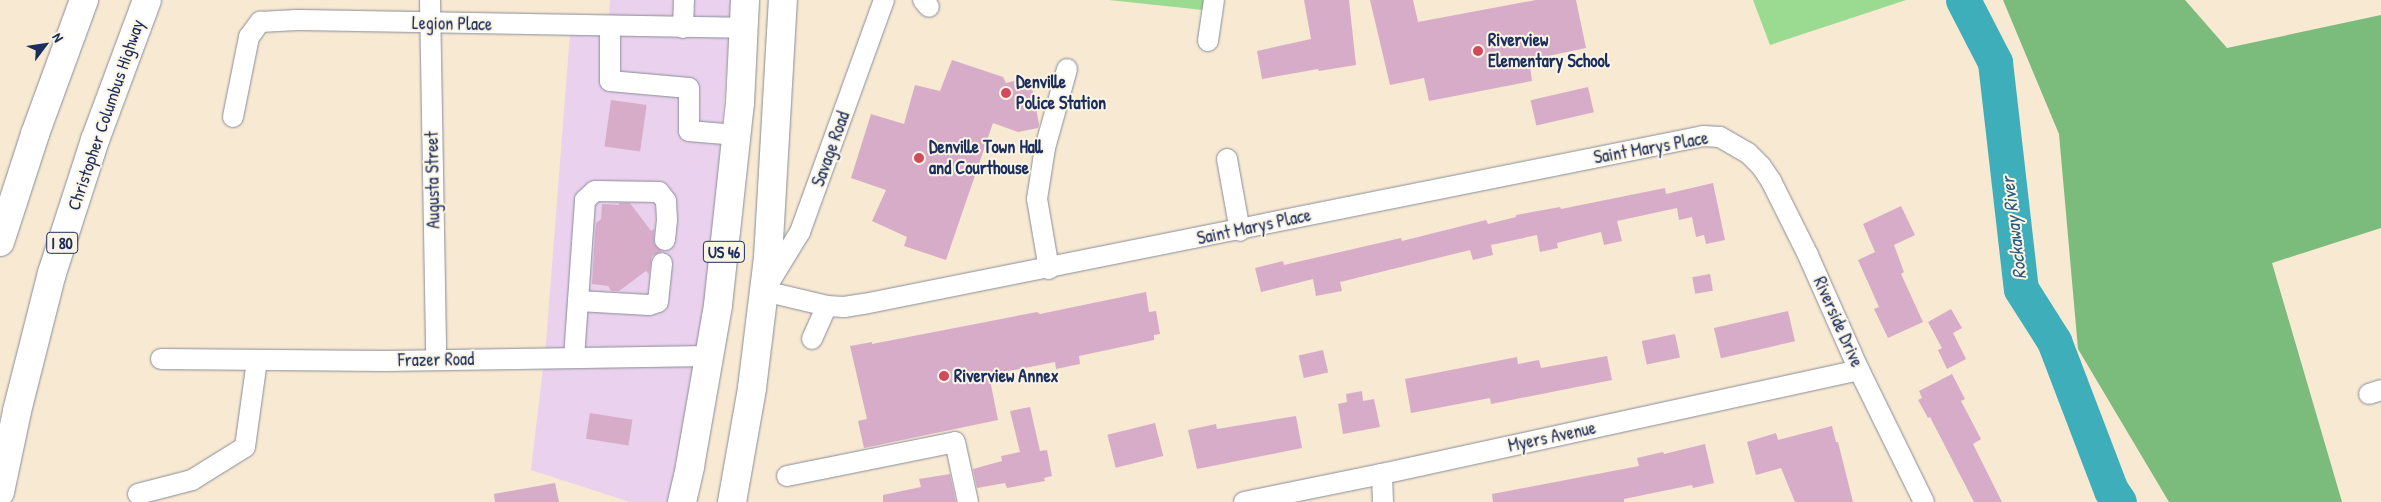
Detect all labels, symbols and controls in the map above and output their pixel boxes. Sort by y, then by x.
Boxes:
street label: Legion Place [412,13,492,35]
street label: Christopher Columbus Highway [63,17,149,213]
north arrow [20,20,70,70]
text: N [48,29,68,45]
place label: Riverview Elementary School [1488,30,1609,72]
marker: Riverview Elementary School [1472,45,1484,57]
place label: Denville Police Station [1016,72,1106,115]
marker: Denville Police Station [1000,87,1012,99]
street label: Savage Road [807,108,855,190]
street label: Saint Marys Place [1592,127,1710,169]
street label: Augusta Street [421,131,445,229]
place label: Denville Town Hall and Courthouse [929,137,1043,180]
marker: Denville Town Hall and Courthouse [913,152,925,164]
water label: Rockaway River [1996,175,2032,281]
street label: Saint Marys Place [1195,204,1313,250]
road number: I 80 [46,230,78,256]
road number: US 46 [703,238,745,266]
street label: Riverside Drive [1808,273,1868,371]
street label: Frazer Road [398,349,474,371]
place label: Riverview Annex [954,365,1059,387]
marker: Riverview Annex [938,370,950,382]
street label: Myers Avenue [1506,417,1598,457]

